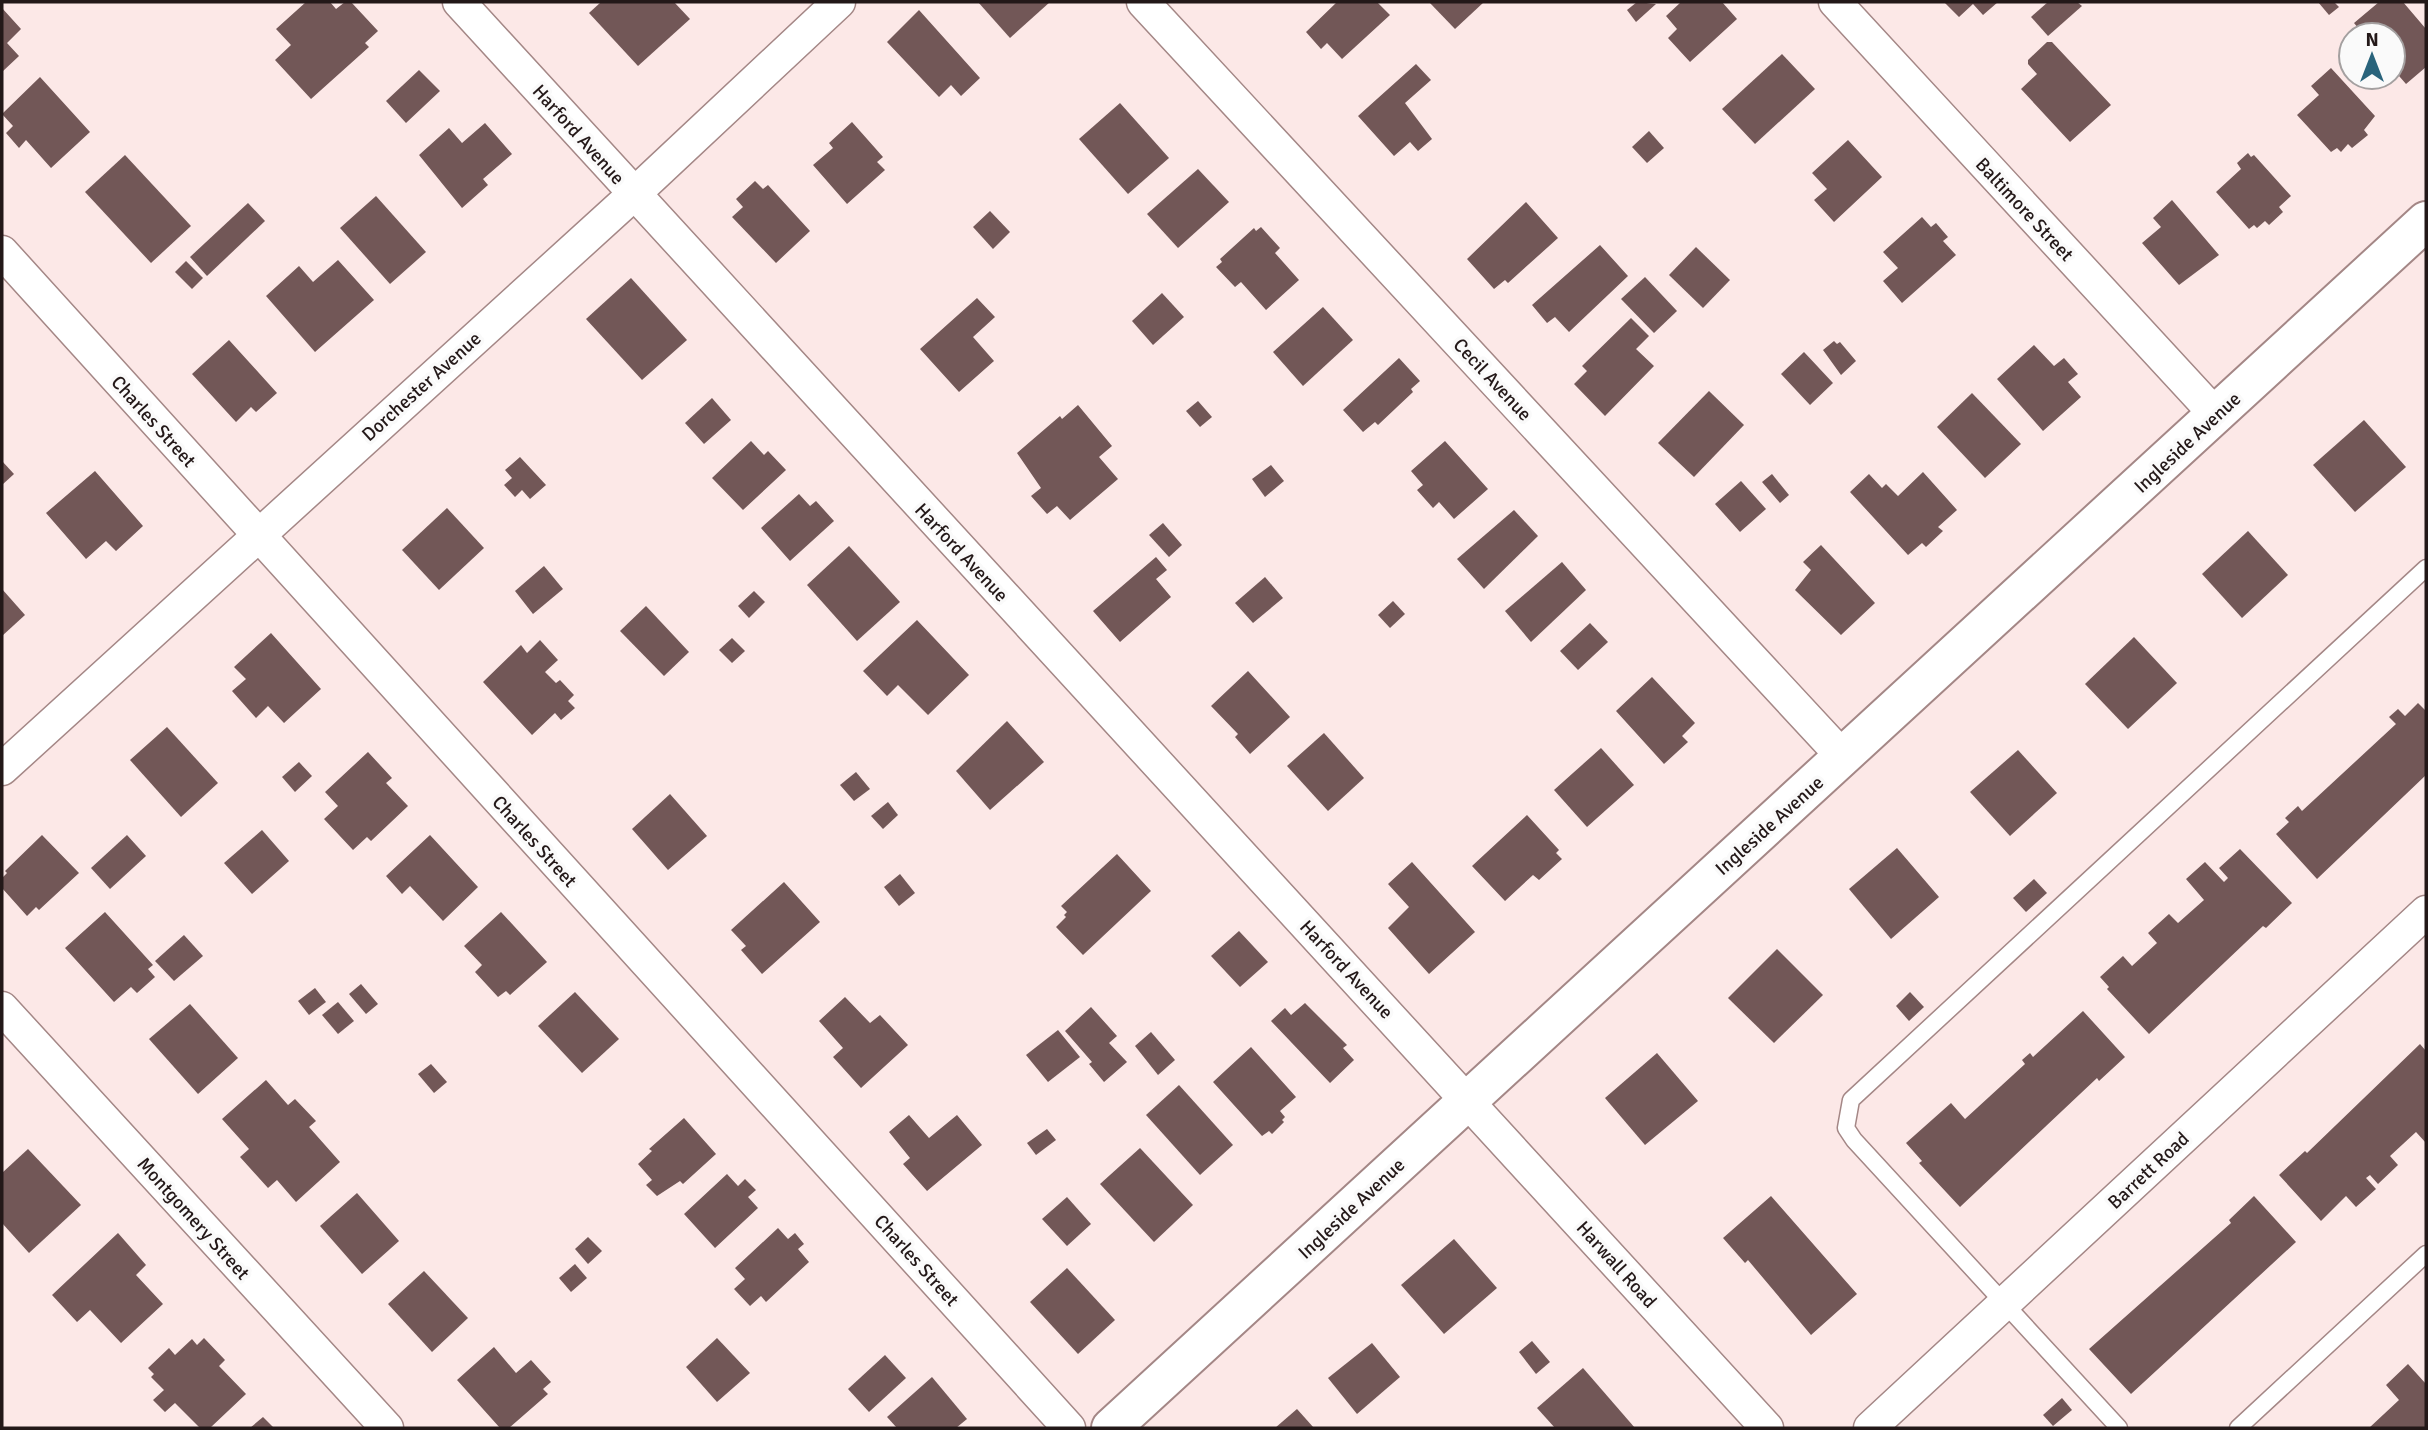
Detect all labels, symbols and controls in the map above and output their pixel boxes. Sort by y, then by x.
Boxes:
north arrow [2337,21,2407,91]
text: N [2365,28,2379,52]
street label: Harford Avenue [527,80,630,190]
street label: Baltimore Street [1970,153,2079,267]
street label: Dorchester Avenue [357,327,486,447]
street label: Cecil Avenue [1448,333,1537,426]
street label: Charles Street [106,371,201,473]
street label: Ingleside Avenue [2129,387,2246,498]
street label: Harford Avenue [909,498,1013,607]
street label: Ingleside Avenue [1711,771,1829,881]
street label: Charles Street [487,791,582,893]
street label: Harford Avenue [1294,915,1398,1024]
street label: Barrett Road [2103,1127,2194,1214]
street label: Montgomery Street [132,1152,255,1285]
street label: Ingleside Avenue [1293,1153,1410,1264]
street label: Charles Street [869,1210,964,1312]
street label: Harwall Road [1571,1216,1662,1313]

